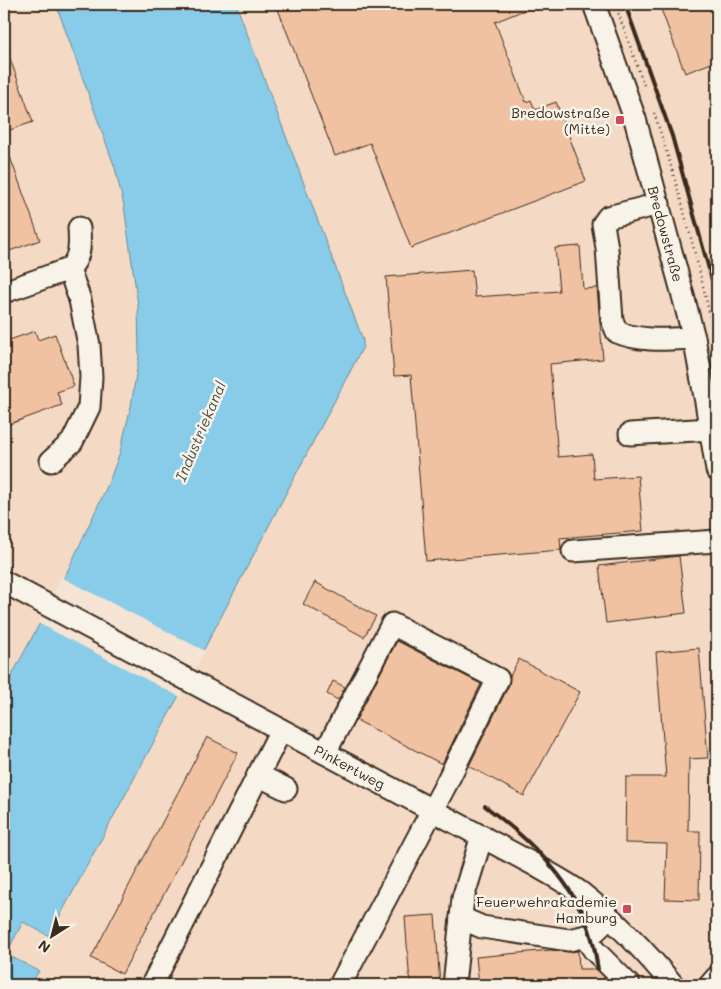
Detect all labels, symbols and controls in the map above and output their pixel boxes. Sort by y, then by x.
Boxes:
place label: Bredowstraße (Mitte) [511,103,610,138]
marker: Bredowstraße (Mitte) [614,114,626,126]
street label: Bredowstraße [644,184,688,284]
water label: Industriekanal [170,378,230,484]
street label: Pinkertweg [311,740,389,793]
place label: Feuerwehrakademie Hamburg [476,892,617,927]
marker: Feuerwehrakademie Hamburg [621,903,633,915]
north arrow [28,912,78,962]
text: N [34,936,54,958]

